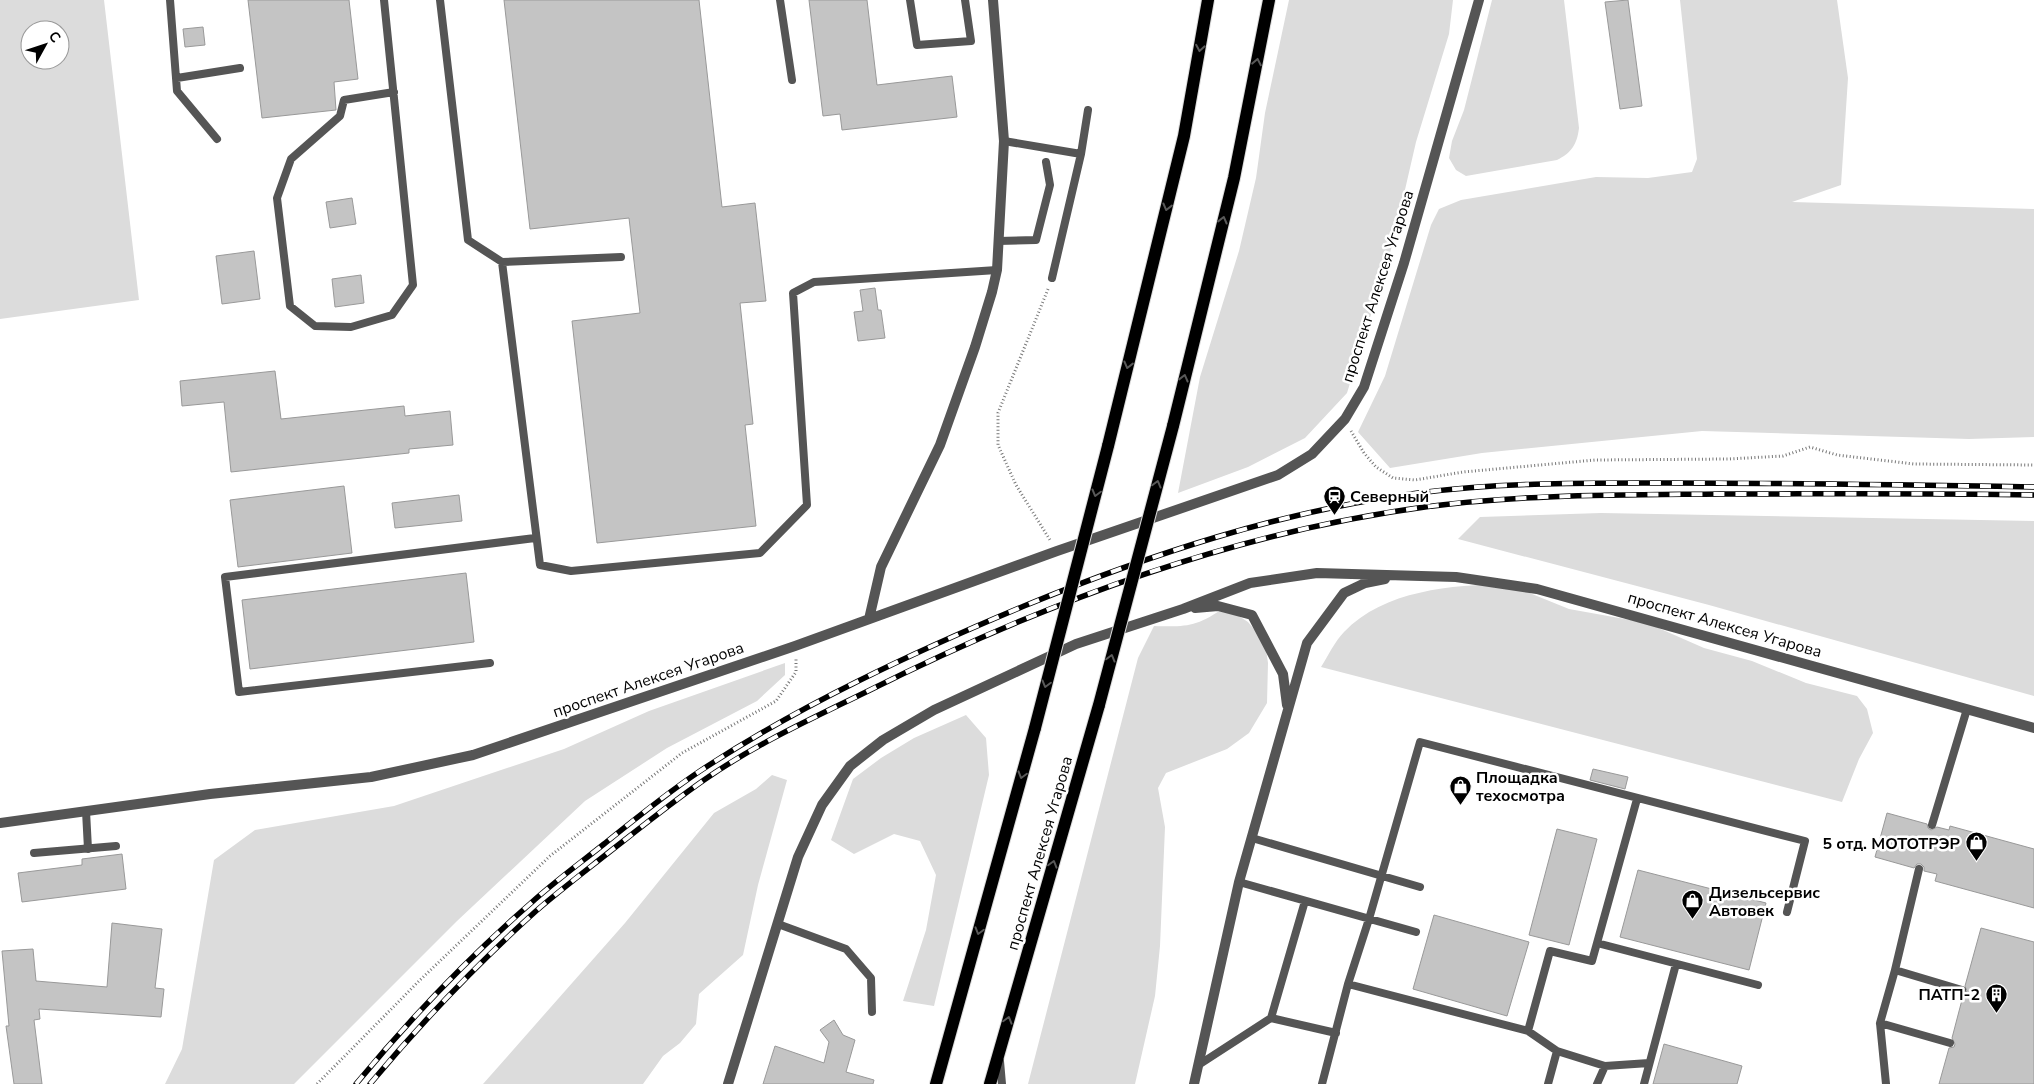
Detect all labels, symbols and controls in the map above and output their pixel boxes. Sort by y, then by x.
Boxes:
north arrow [20,20,70,70]
text: С [44,27,65,47]
one-way arrow [1195,44,1205,52]
one-way arrow [1251,57,1262,66]
street label: проспект Алексея Угарова [1336,187,1419,385]
one-way arrow [1162,203,1173,212]
one-way arrow [1217,216,1228,225]
one-way arrow [1123,360,1134,369]
one-way arrow [1178,374,1189,383]
one-way arrow [1151,479,1162,488]
station icon: Северный [1322,484,1346,515]
place label: Северный [1350,486,1429,508]
one-way arrow [1091,489,1102,497]
street label: проспект Алексея Угарова [1625,587,1824,663]
street label: проспект Алексея Угарова [550,637,747,723]
one-way arrow [1105,653,1116,662]
one-way arrow [1042,680,1052,688]
street label: проспект Алексея Угарова [1002,754,1078,953]
place label: Площадка техосмотра [1476,767,1565,807]
one-way arrow [1018,770,1028,778]
shop icon: Площадка техосмотра [1448,774,1472,805]
shop icon: 5 отд. МОТОТРЭР [1964,831,1988,862]
place label: 5 отд. МОТОТРЭР [1822,833,1960,855]
one-way arrow [1047,860,1057,869]
place label: Дизельсервис Автовек [1709,882,1820,922]
shop icon: Дизельсервис Автовек [1681,889,1705,920]
one-way arrow [974,927,984,935]
building icon: ПАТП-2 [1984,982,2008,1013]
place label: ПАТП-2 [1918,984,1980,1006]
one-way arrow [1002,1017,1012,1025]

